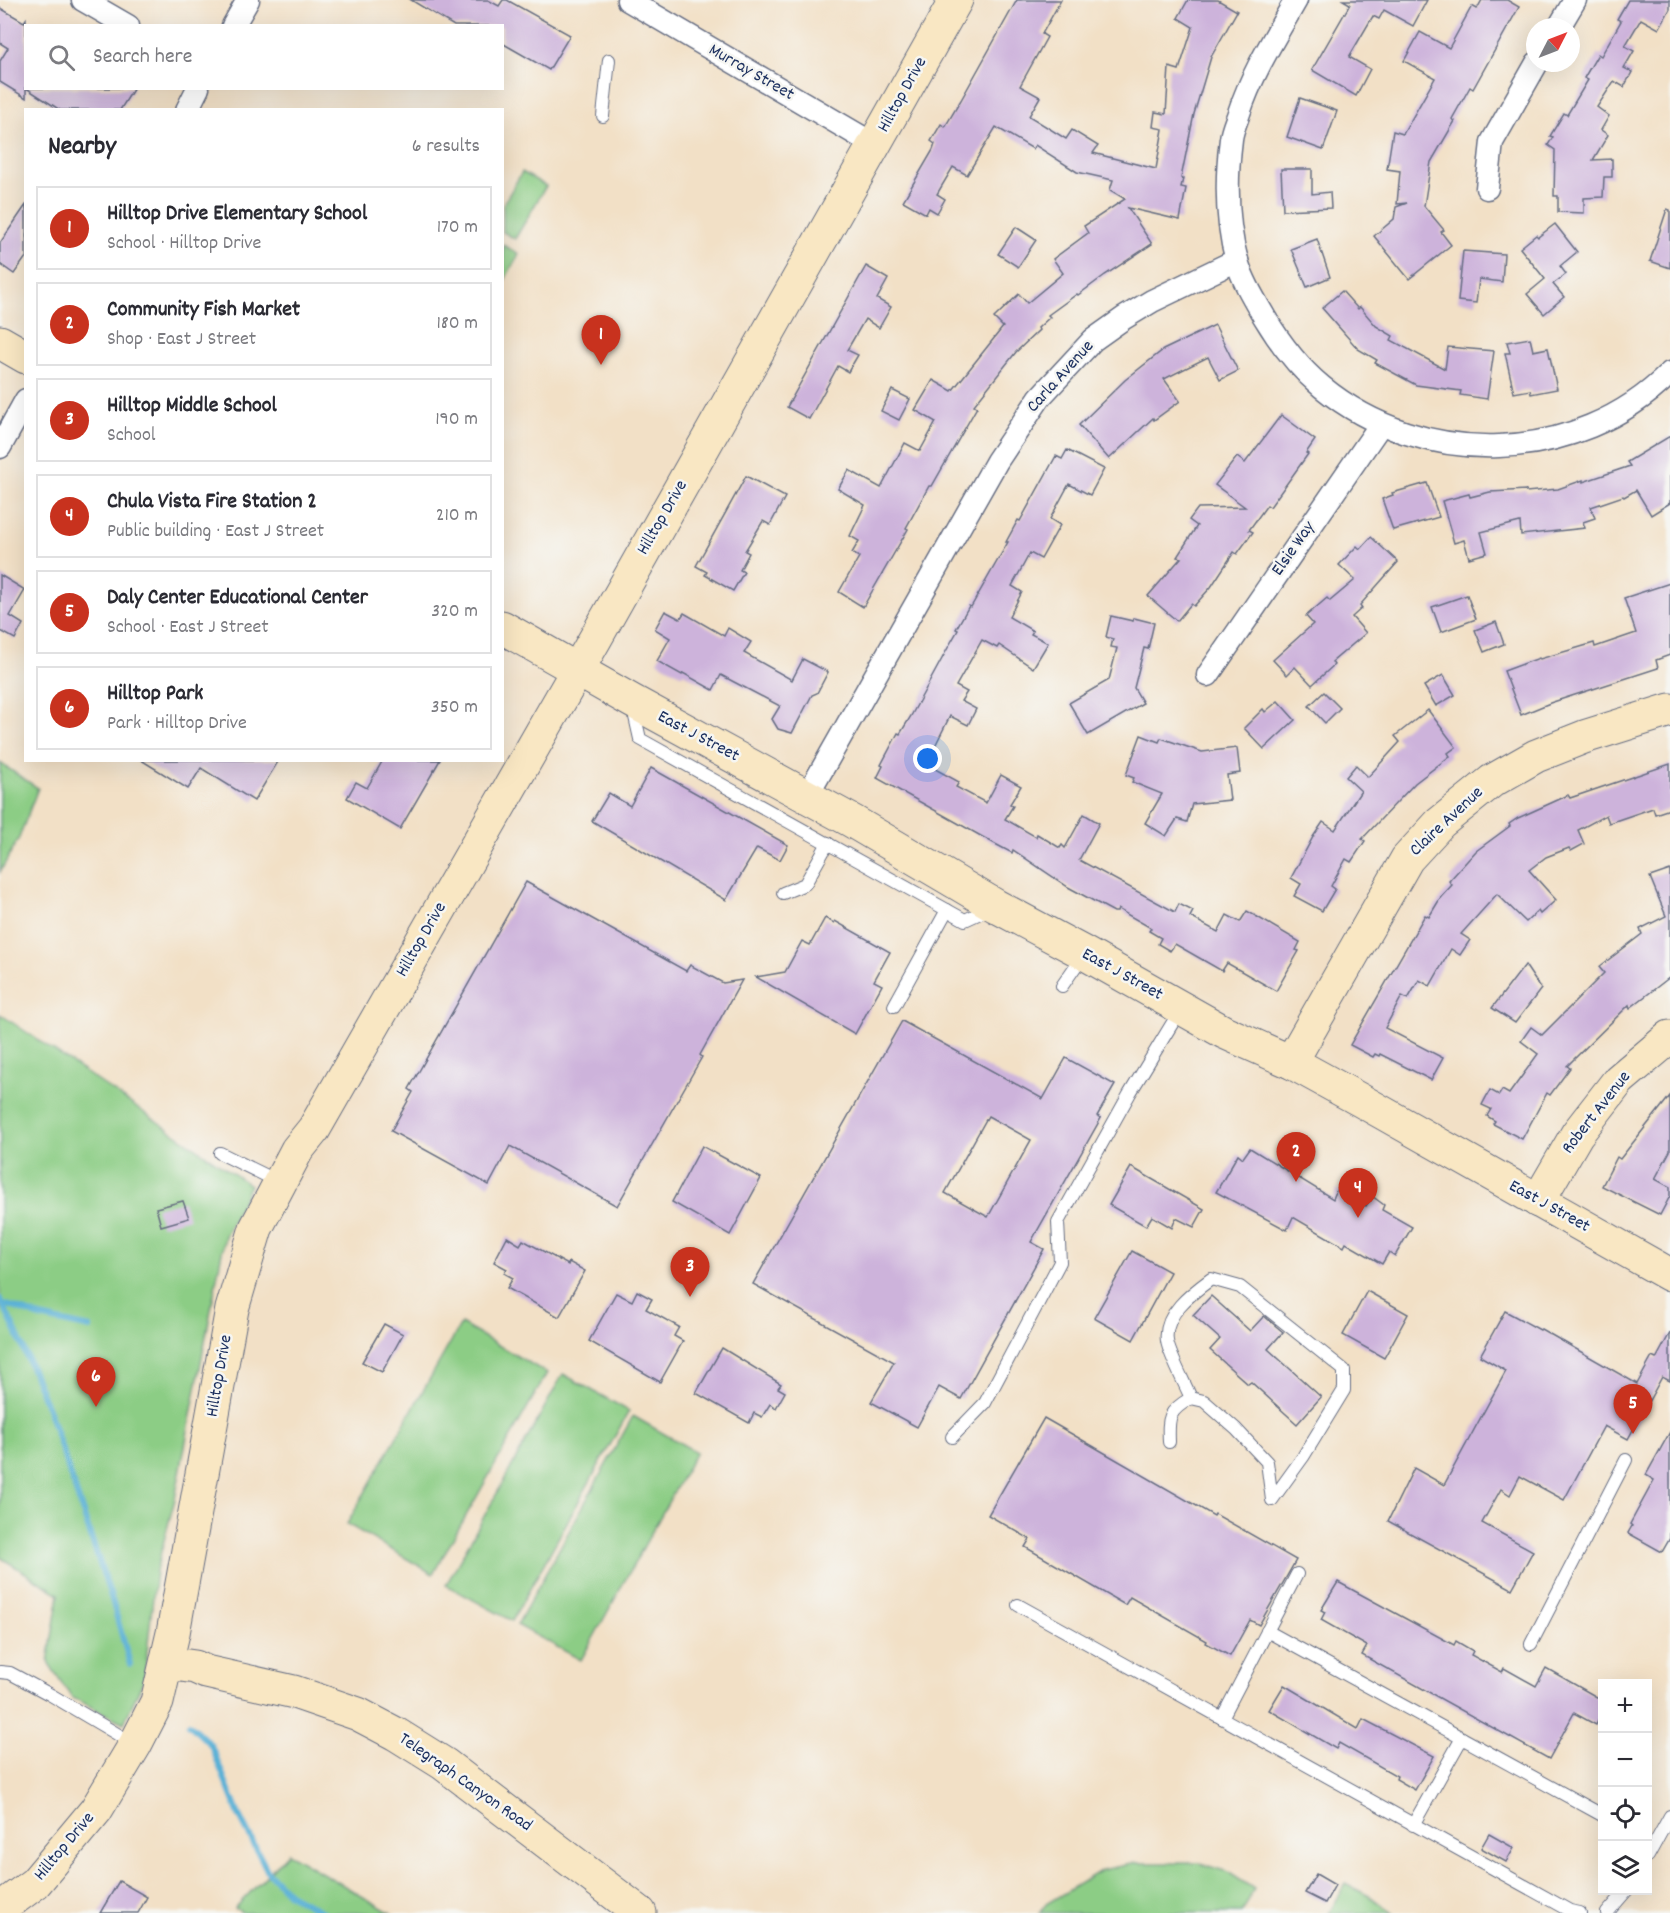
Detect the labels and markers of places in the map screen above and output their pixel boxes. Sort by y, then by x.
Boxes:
pin: 1 [582,316,620,365]
pin: 2 [1276,1132,1316,1182]
pin: 4 [1338,1168,1378,1218]
pin: 3 [670,1248,710,1297]
pin: 6 [76,1358,116,1407]
pin: 5 [1614,1384,1652,1434]

